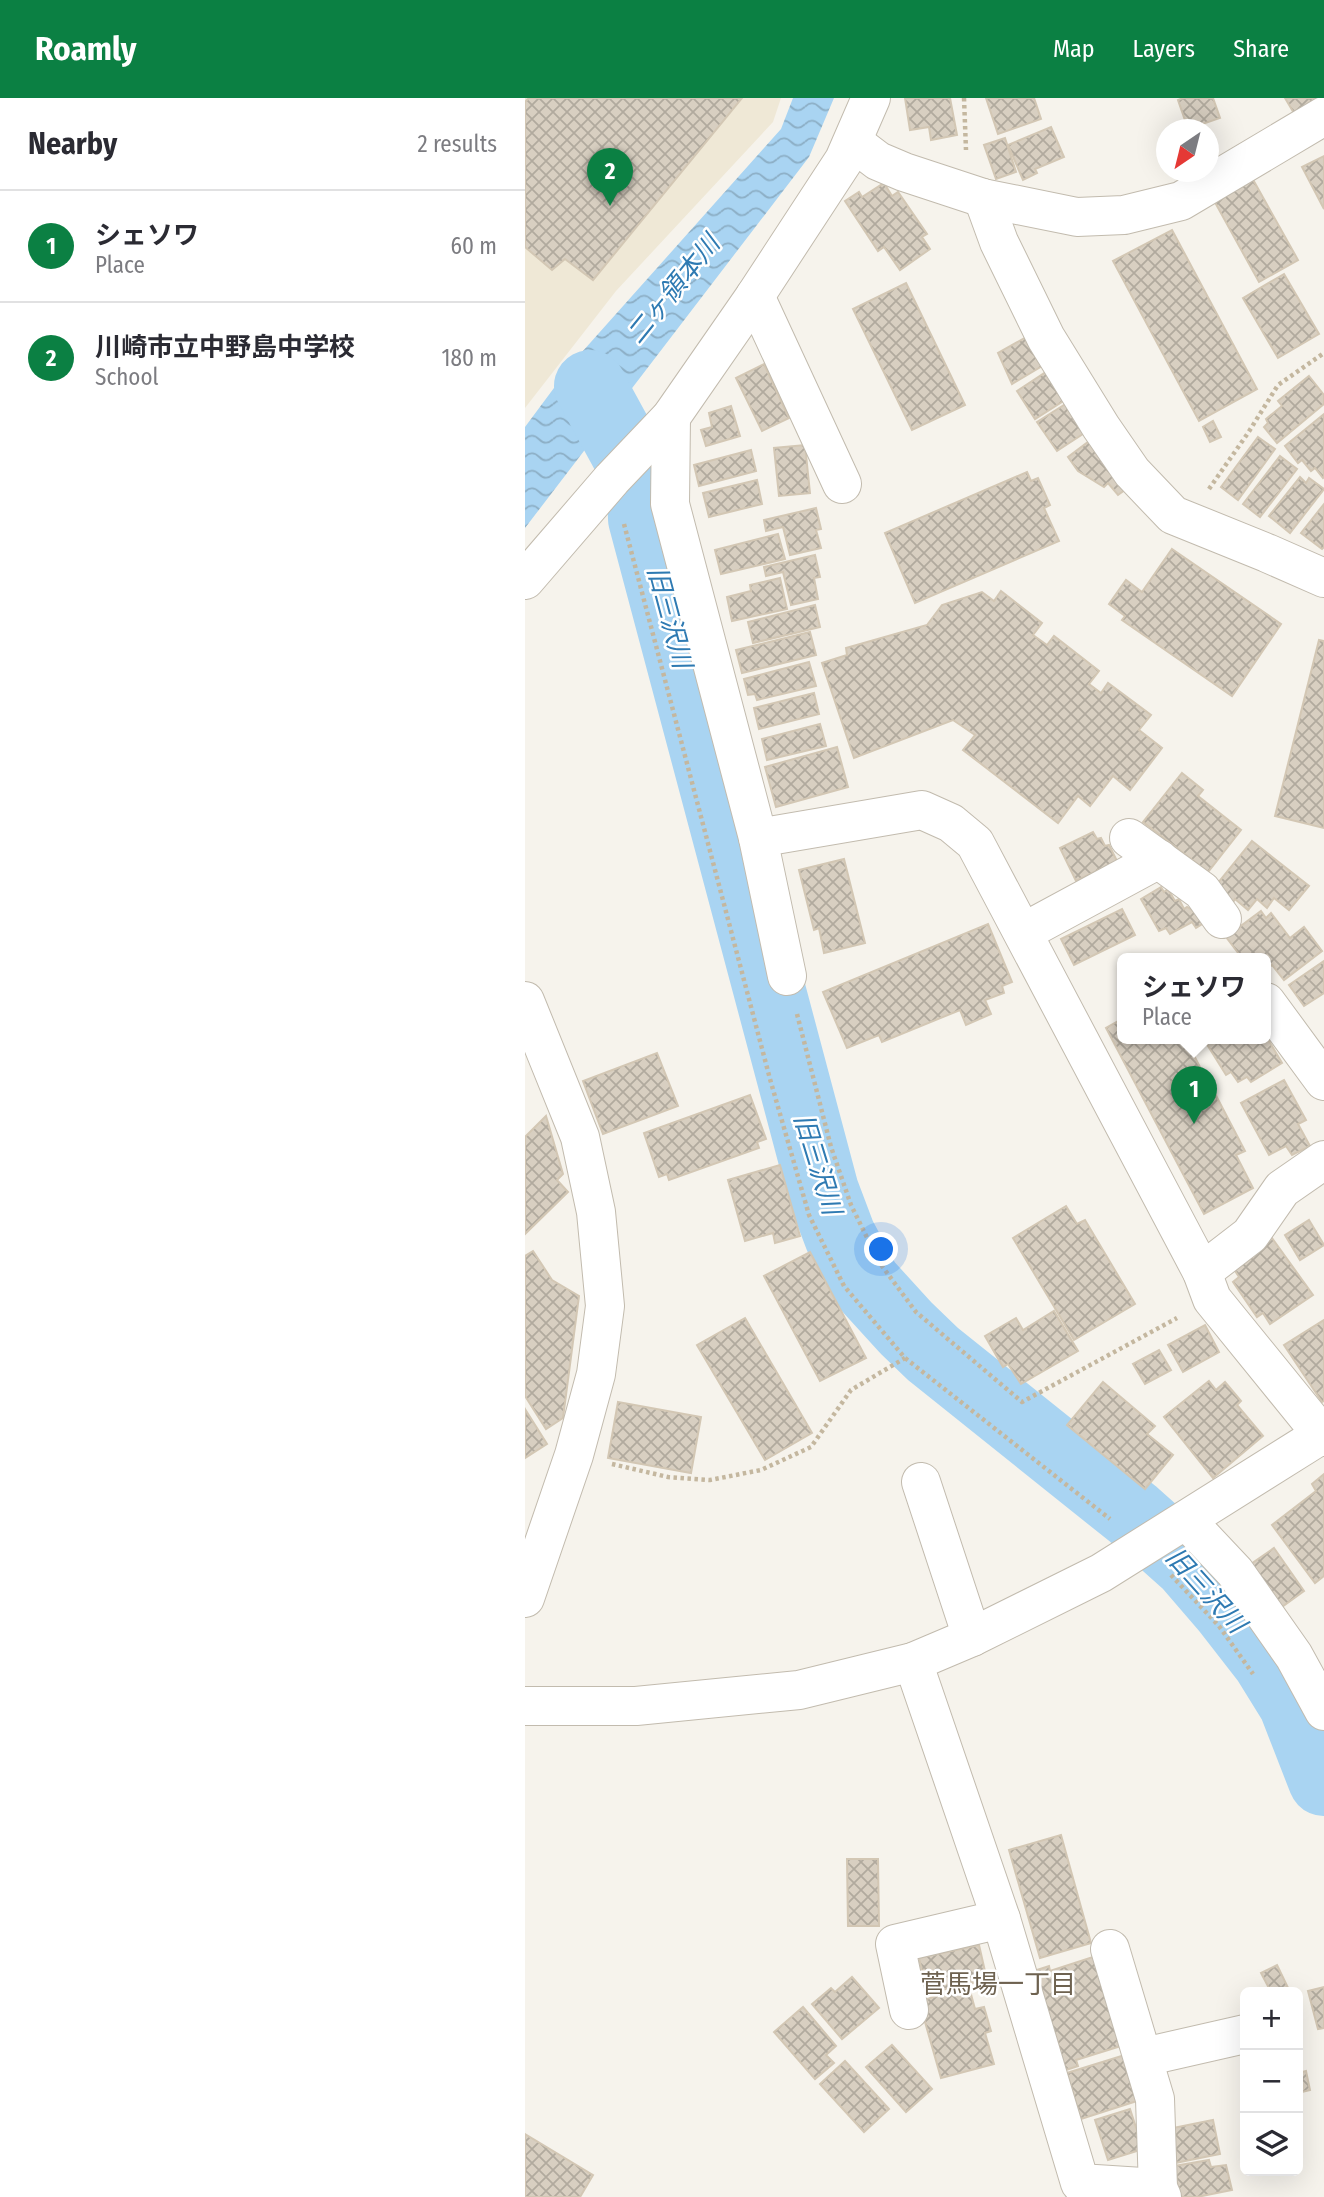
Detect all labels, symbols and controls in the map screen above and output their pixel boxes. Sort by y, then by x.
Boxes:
text: Roamly [35,29,136,69]
text: Map [1053,35,1095,63]
text: Layers [1133,35,1195,63]
text: Share [1233,35,1289,63]
north arrow [1156,119,1219,182]
text: Nearby [28,126,117,162]
text: 2 results [417,130,497,158]
pin: 2 [587,148,633,206]
text: シェソワ [95,220,199,251]
water label: 二ヶ領本川 [620,227,728,350]
text: 1 [46,232,56,260]
text: 60 m [451,232,497,260]
text: Place [95,251,145,279]
text: 川崎市立中野島中学校 [95,332,355,363]
text: 2 [46,344,56,372]
text: 180 m [441,344,497,372]
text: School [95,363,159,391]
water label: 旧三沢川 [641,563,699,674]
popup [1117,953,1271,1044]
text: シェソワ [1142,972,1246,1003]
text: Place [1142,1003,1192,1031]
pin: 1 [1171,1066,1217,1124]
water label: 旧三沢川 [787,1110,848,1221]
your location [864,1232,898,1266]
water label: 旧三沢川 [1159,1541,1254,1642]
district label: 菅馬場一丁目 [920,1969,1076,2000]
map controls [1240,1987,1303,2176]
button: + [1240,1987,1303,2050]
button: − [1240,2050,1303,2113]
button: layers [1240,2113,1303,2176]

